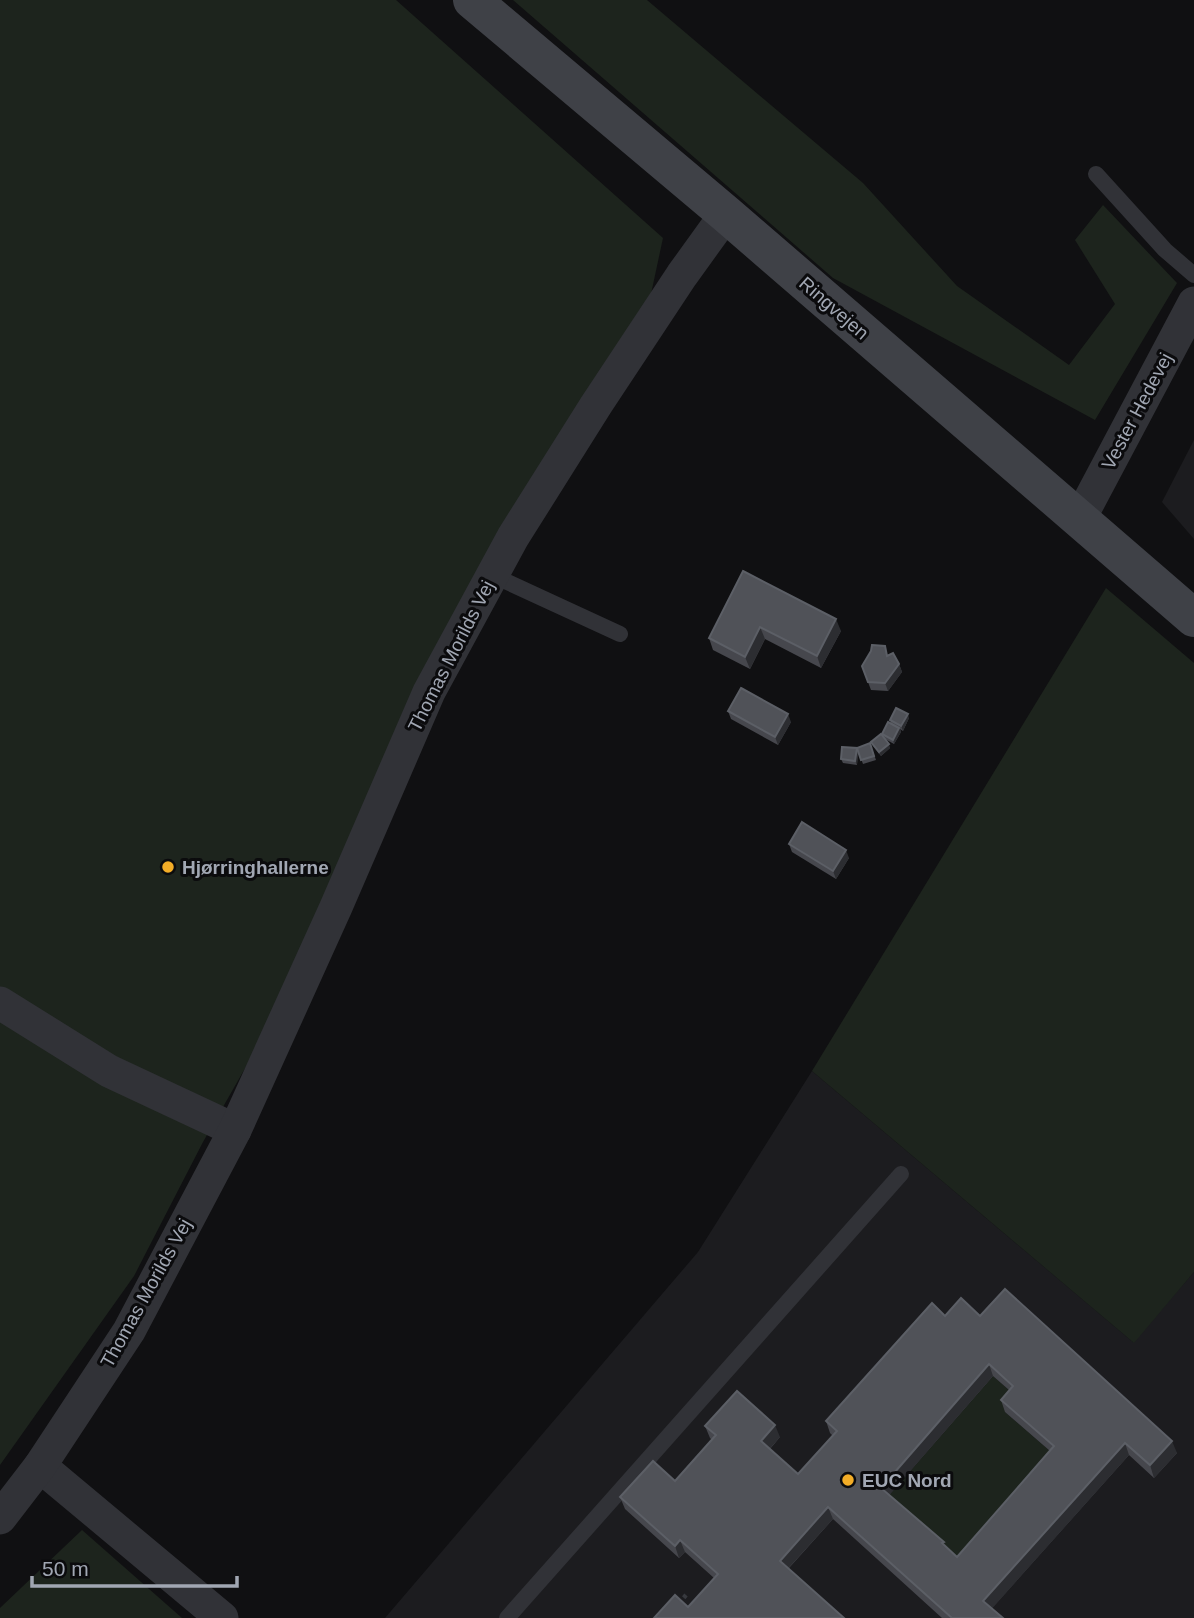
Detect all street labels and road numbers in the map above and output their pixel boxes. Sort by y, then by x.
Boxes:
street label: Ringvejen [795,272,873,344]
street label: Vester Hedevej [1097,349,1177,473]
street label: Thomas Morilds Vej [404,577,498,735]
street label: Thomas Morilds Vej [96,1215,196,1371]

